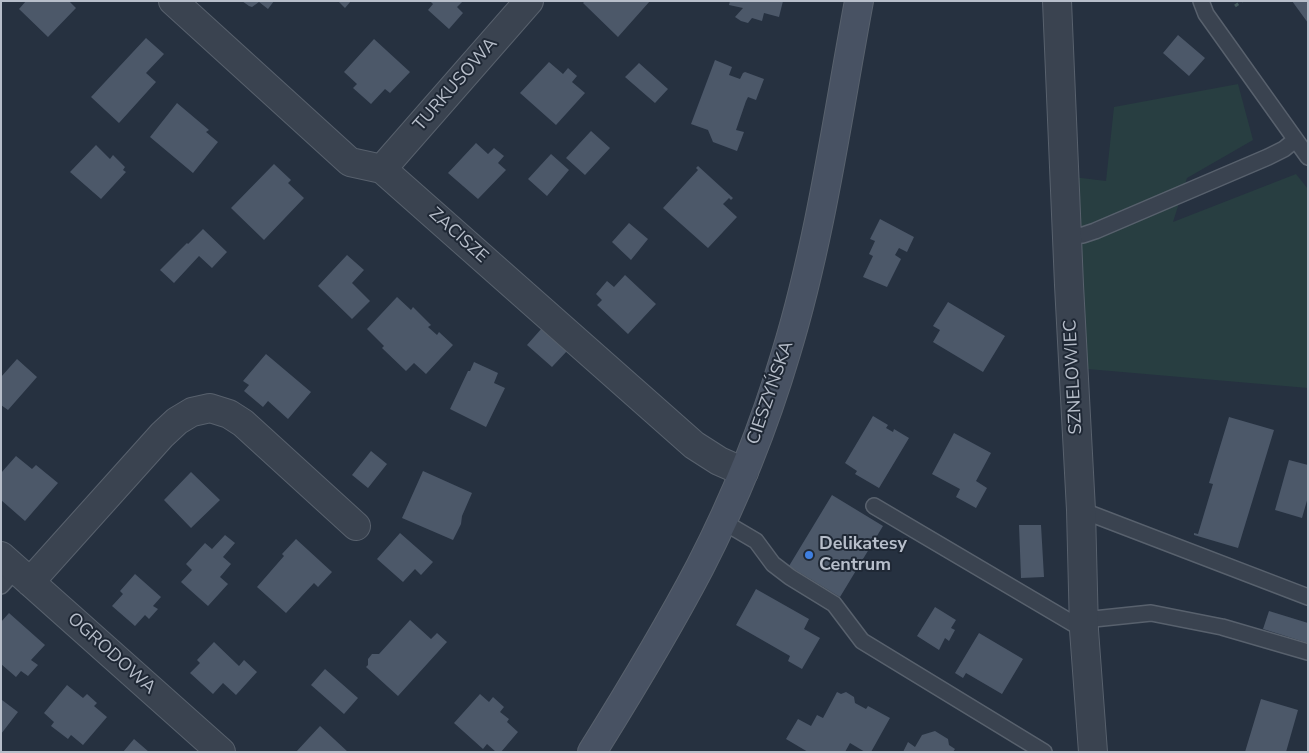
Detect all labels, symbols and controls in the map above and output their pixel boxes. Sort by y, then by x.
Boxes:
street label: TURKUSOWA [410,34,502,136]
street label: ZACISZE [424,204,492,268]
street label: SZNELOWIEC [1060,319,1088,435]
street label: CIESZYŃSKA [743,338,799,448]
place label: Delikatesy Centrum [819,534,907,576]
marker: Delikatesy Centrum [803,549,815,561]
street label: OGRODOWA [62,609,160,699]

